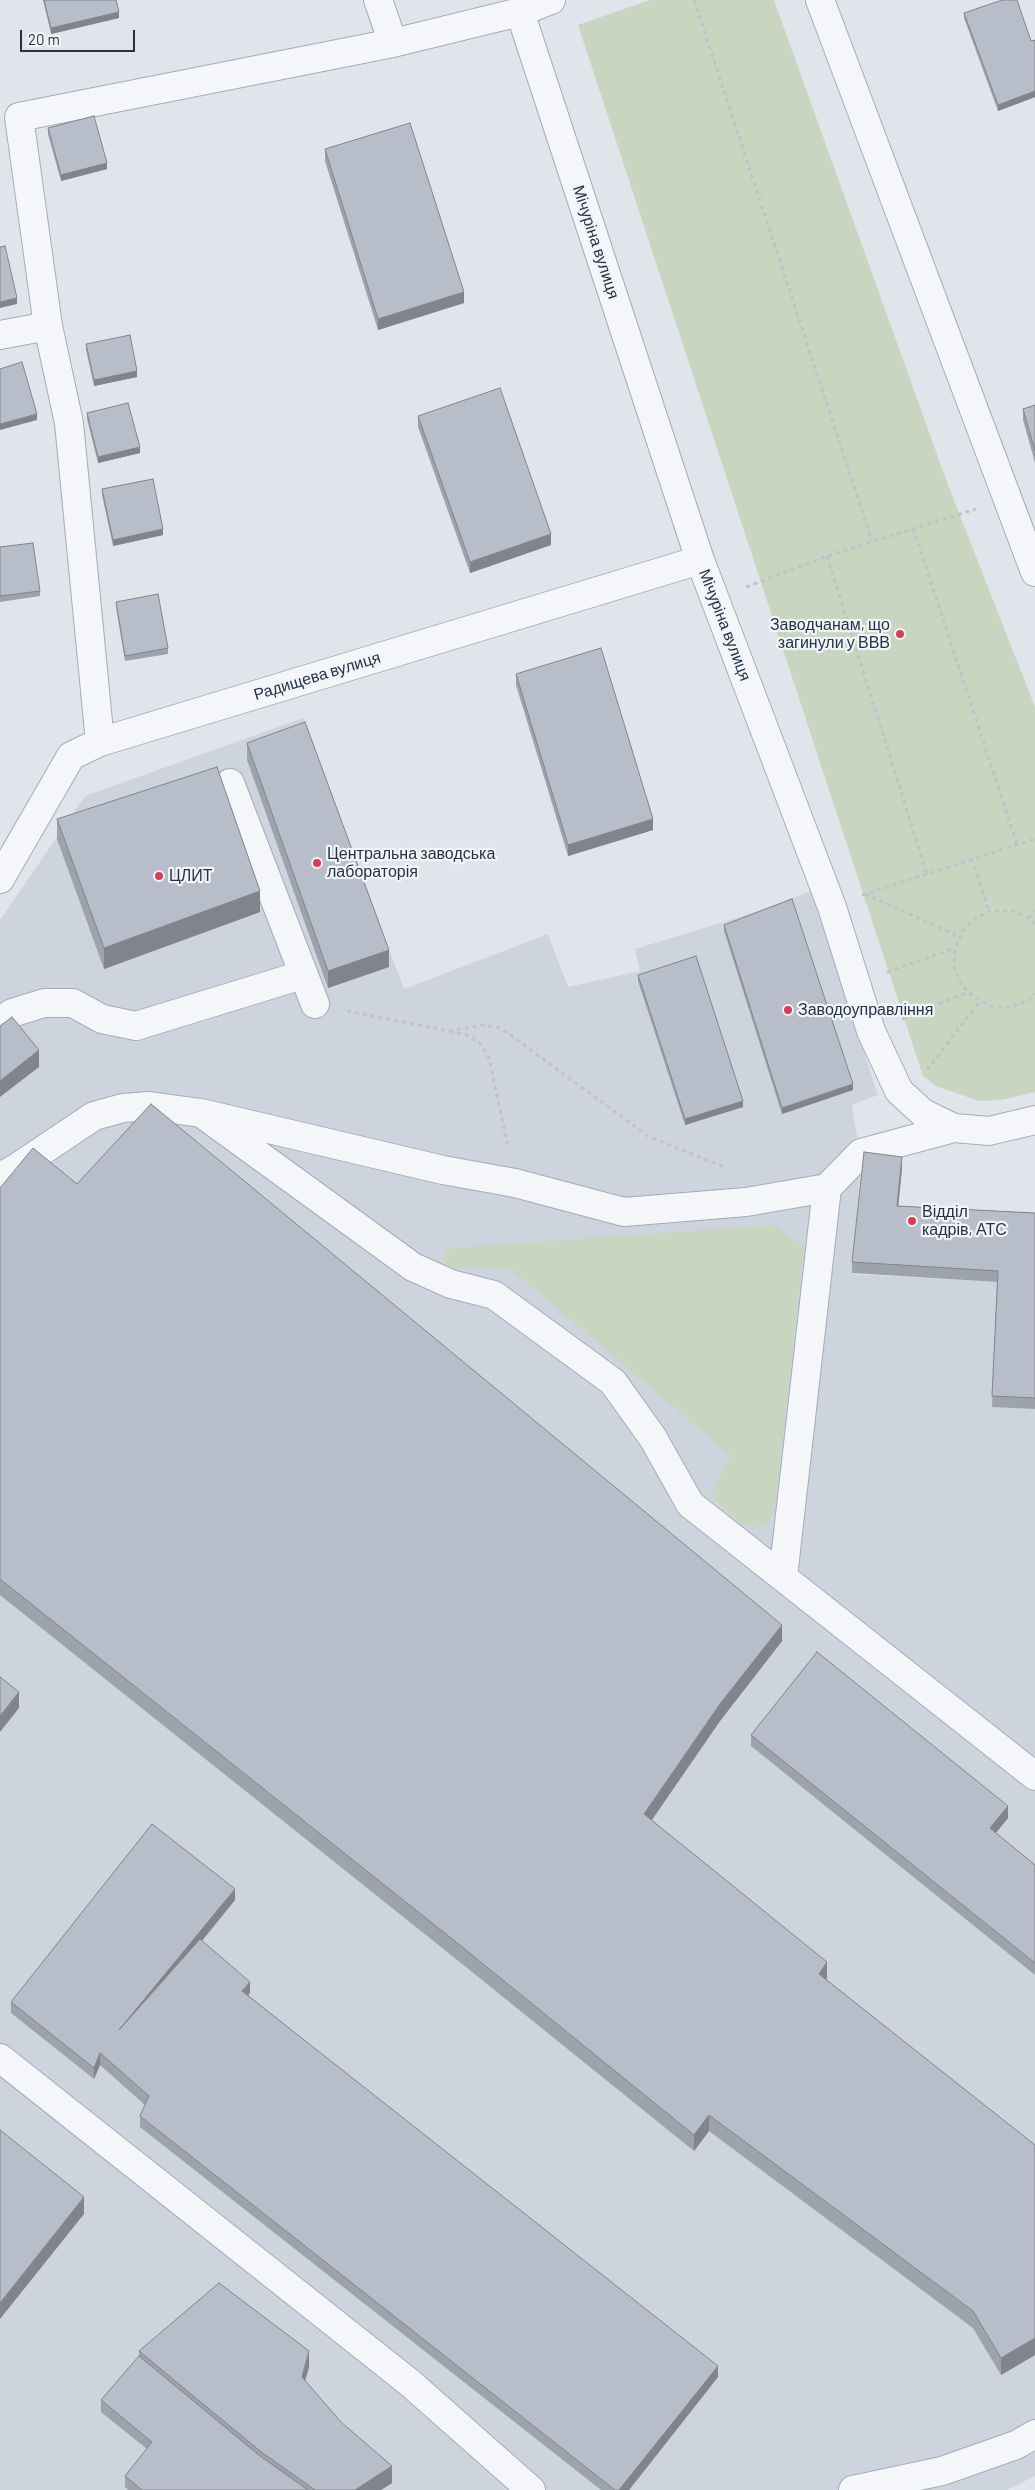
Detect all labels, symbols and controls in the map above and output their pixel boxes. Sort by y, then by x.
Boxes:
scale bar [22,20,138,52]
text: 20 m [28,30,60,48]
street label: Мічуріна вулиця [569,183,623,301]
street label: Мічуріна вулиця [695,566,755,684]
place label: Заводчанам, що загинули у ВВВ [770,615,890,653]
marker: Заводчанам, що загинули у ВВВ [894,628,906,640]
street label: Радищева вулиця [251,648,383,704]
place label: Центральна заводська лабораторія [327,844,495,882]
marker: Центральна заводська лабораторія [311,857,323,869]
place label: ЦЛИТ [169,866,213,886]
marker: ЦЛИТ [153,870,165,882]
place label: Заводоуправління [798,1000,933,1020]
marker: Заводоуправління [782,1004,794,1016]
place label: Відділ кадрів, АТС [922,1202,1007,1240]
marker: Відділ кадрів, АТС [906,1215,918,1227]

